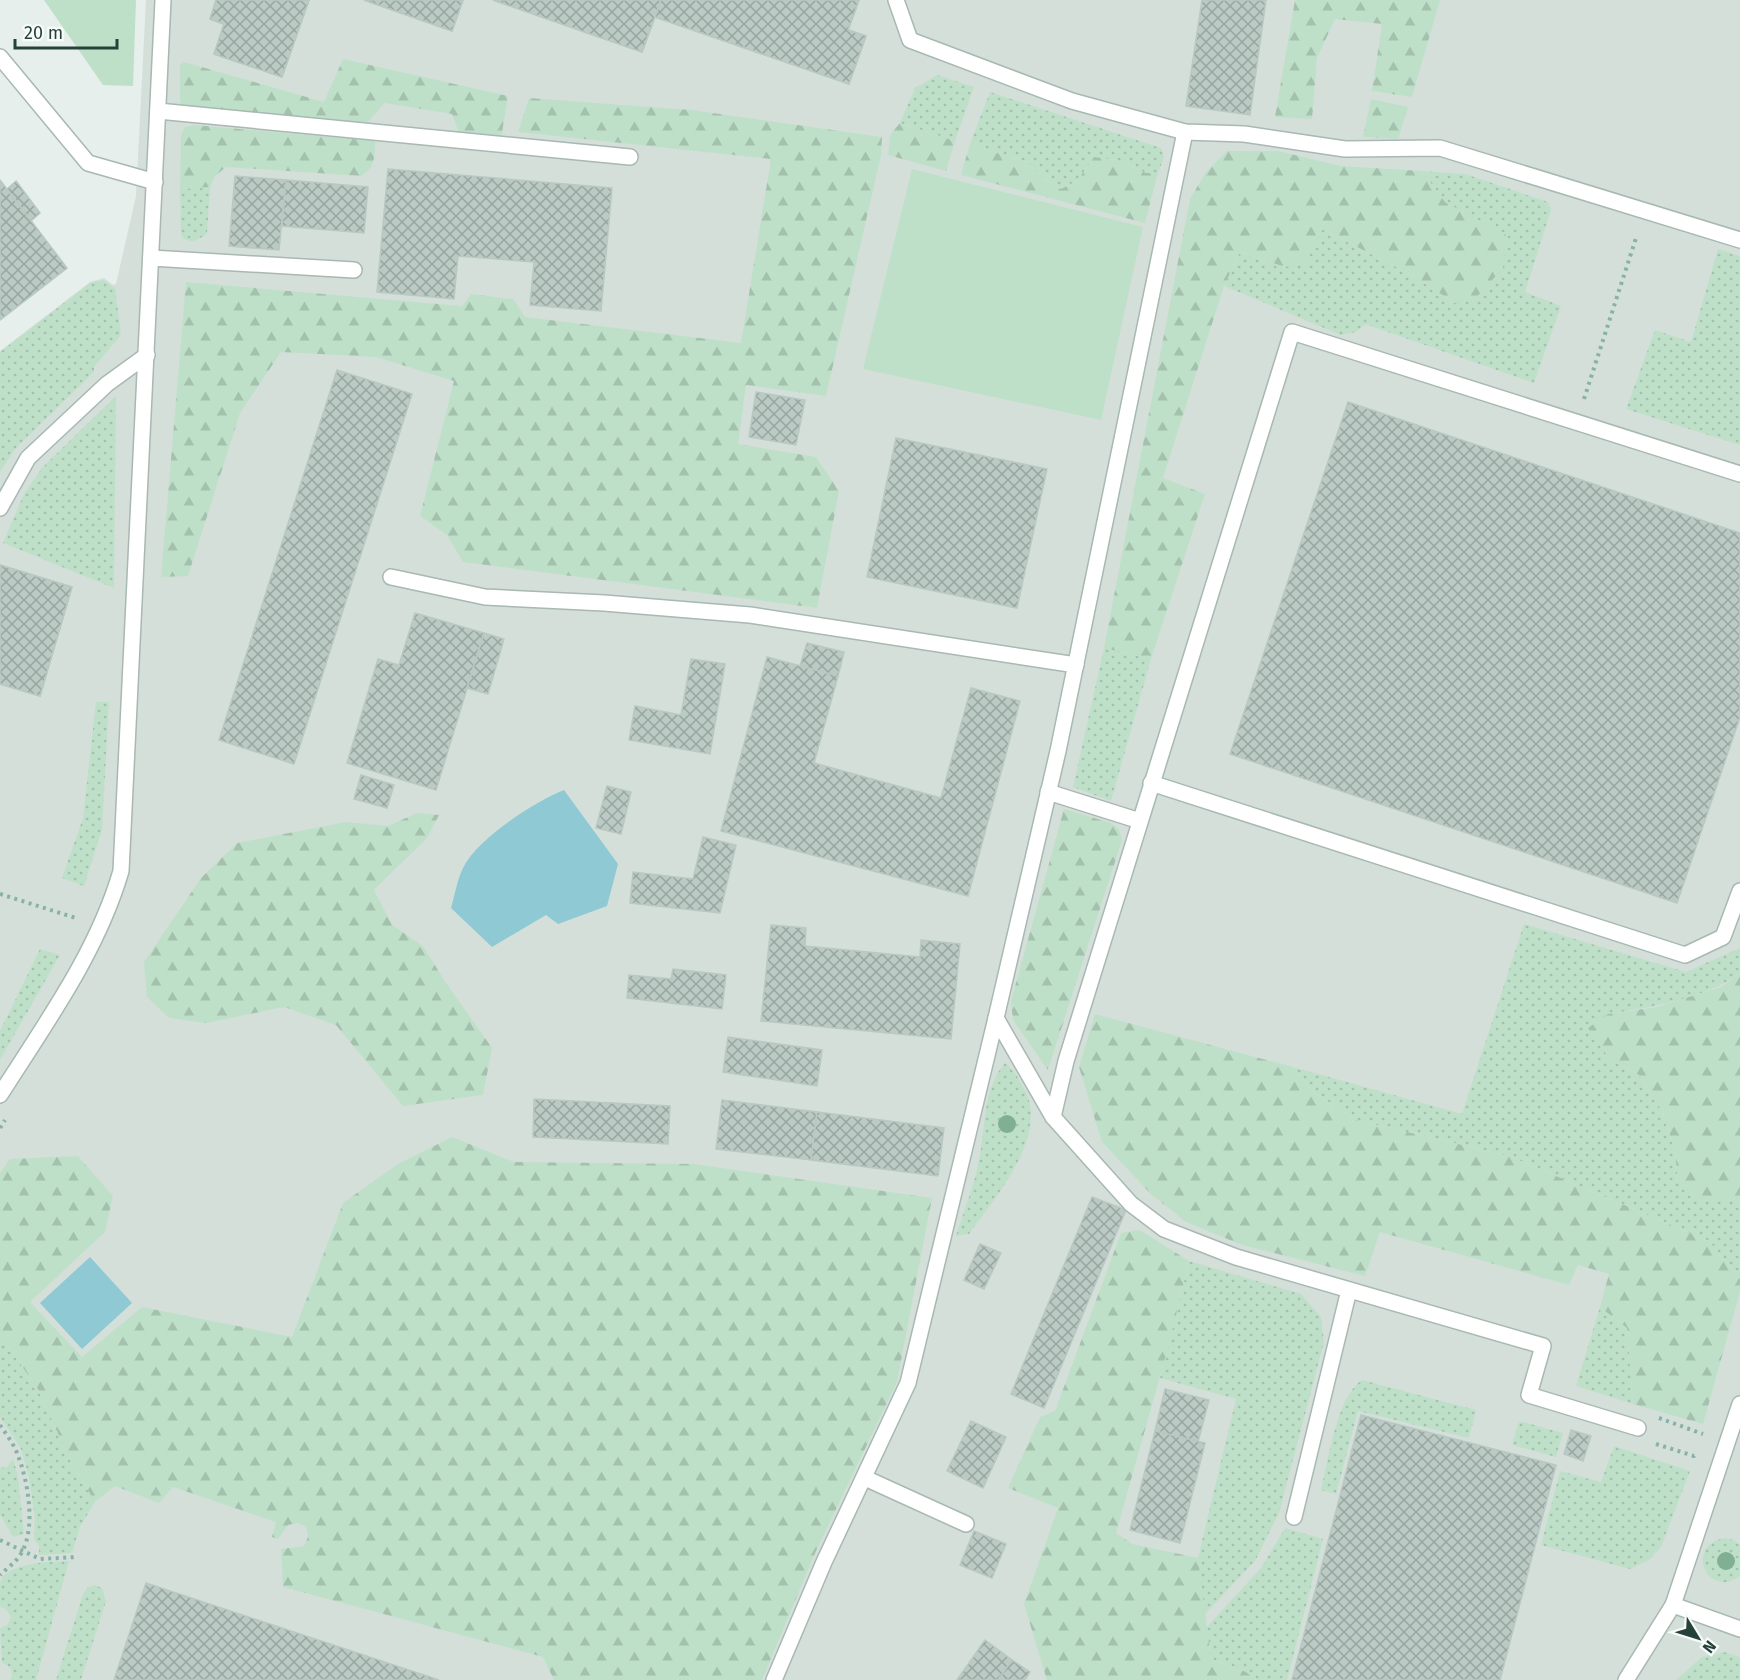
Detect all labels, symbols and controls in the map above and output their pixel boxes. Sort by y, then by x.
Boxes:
scale bar [15,12,117,50]
text: 20 m [24,22,63,44]
north arrow [1668,1608,1728,1668]
text: N [1699,1637,1720,1657]

